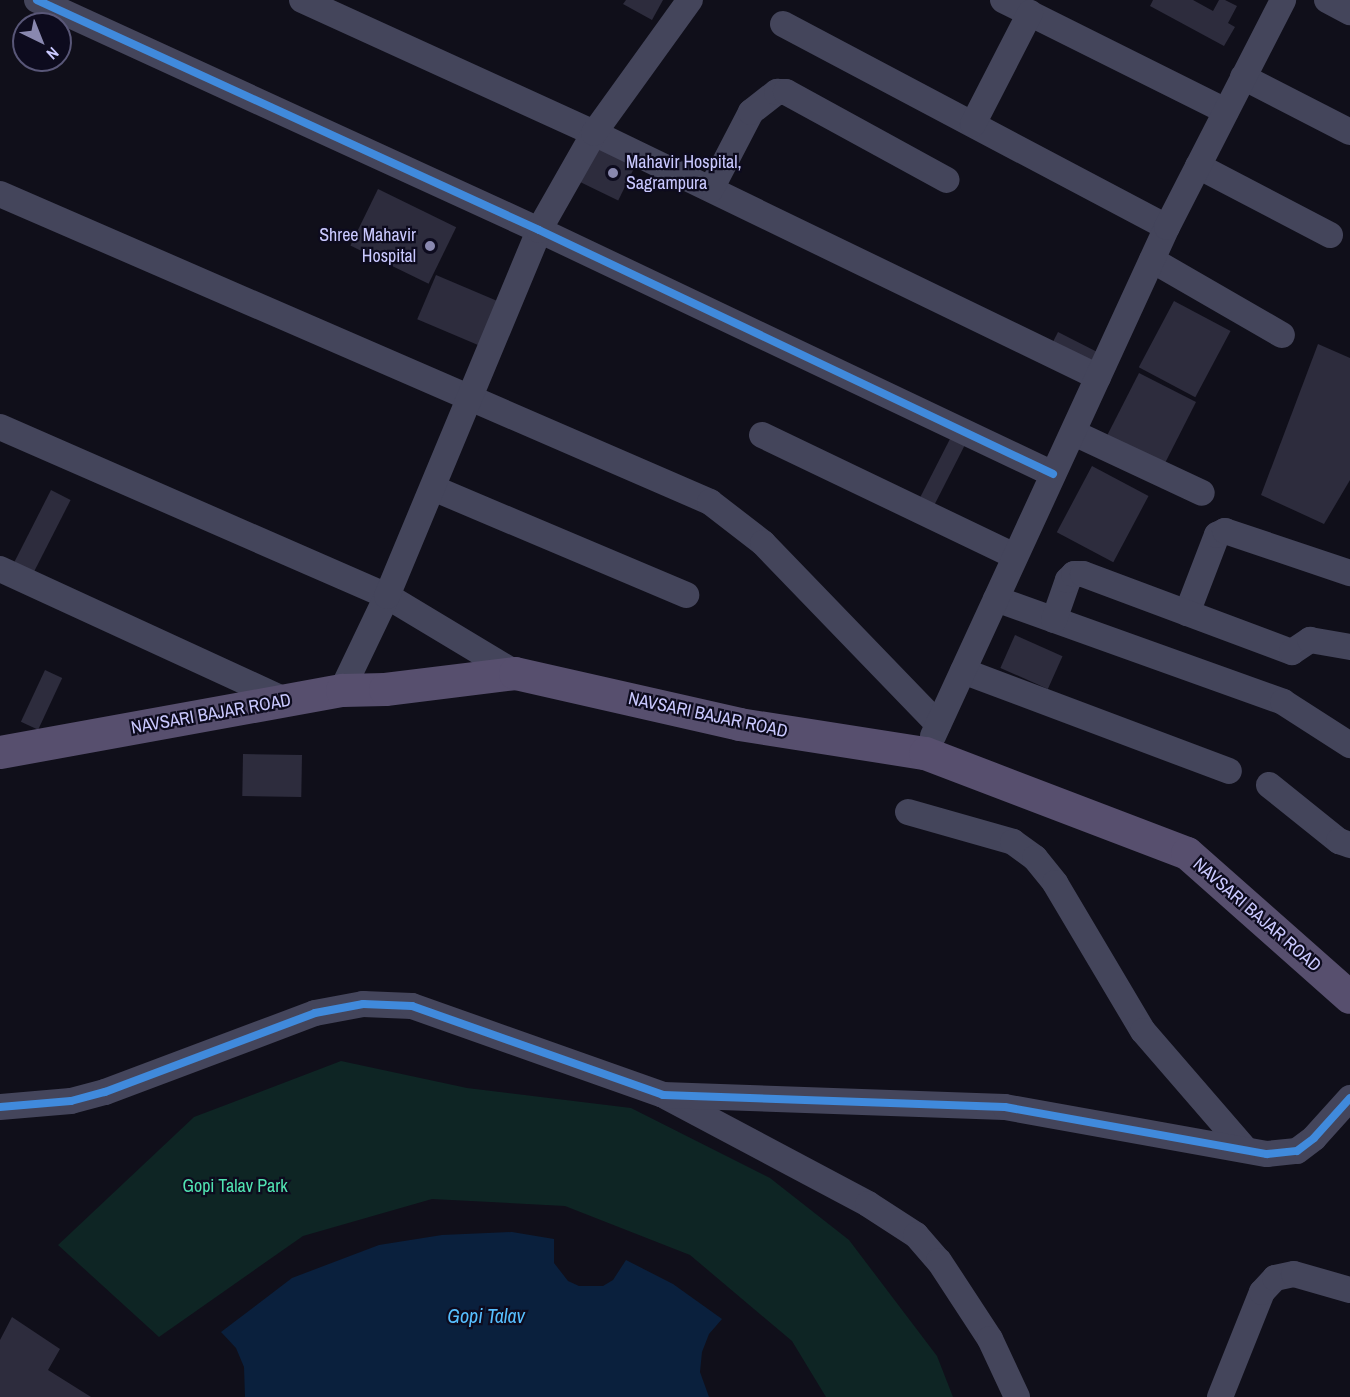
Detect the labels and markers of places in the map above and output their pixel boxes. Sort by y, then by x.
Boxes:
place label: Mahavir Hospital, Sagrampura [626,152,742,195]
marker: Mahavir Hospital, Sagrampura [604,164,622,182]
place label: Shree Mahavir Hospital [319,225,416,268]
marker: Shree Mahavir Hospital [421,237,439,255]

